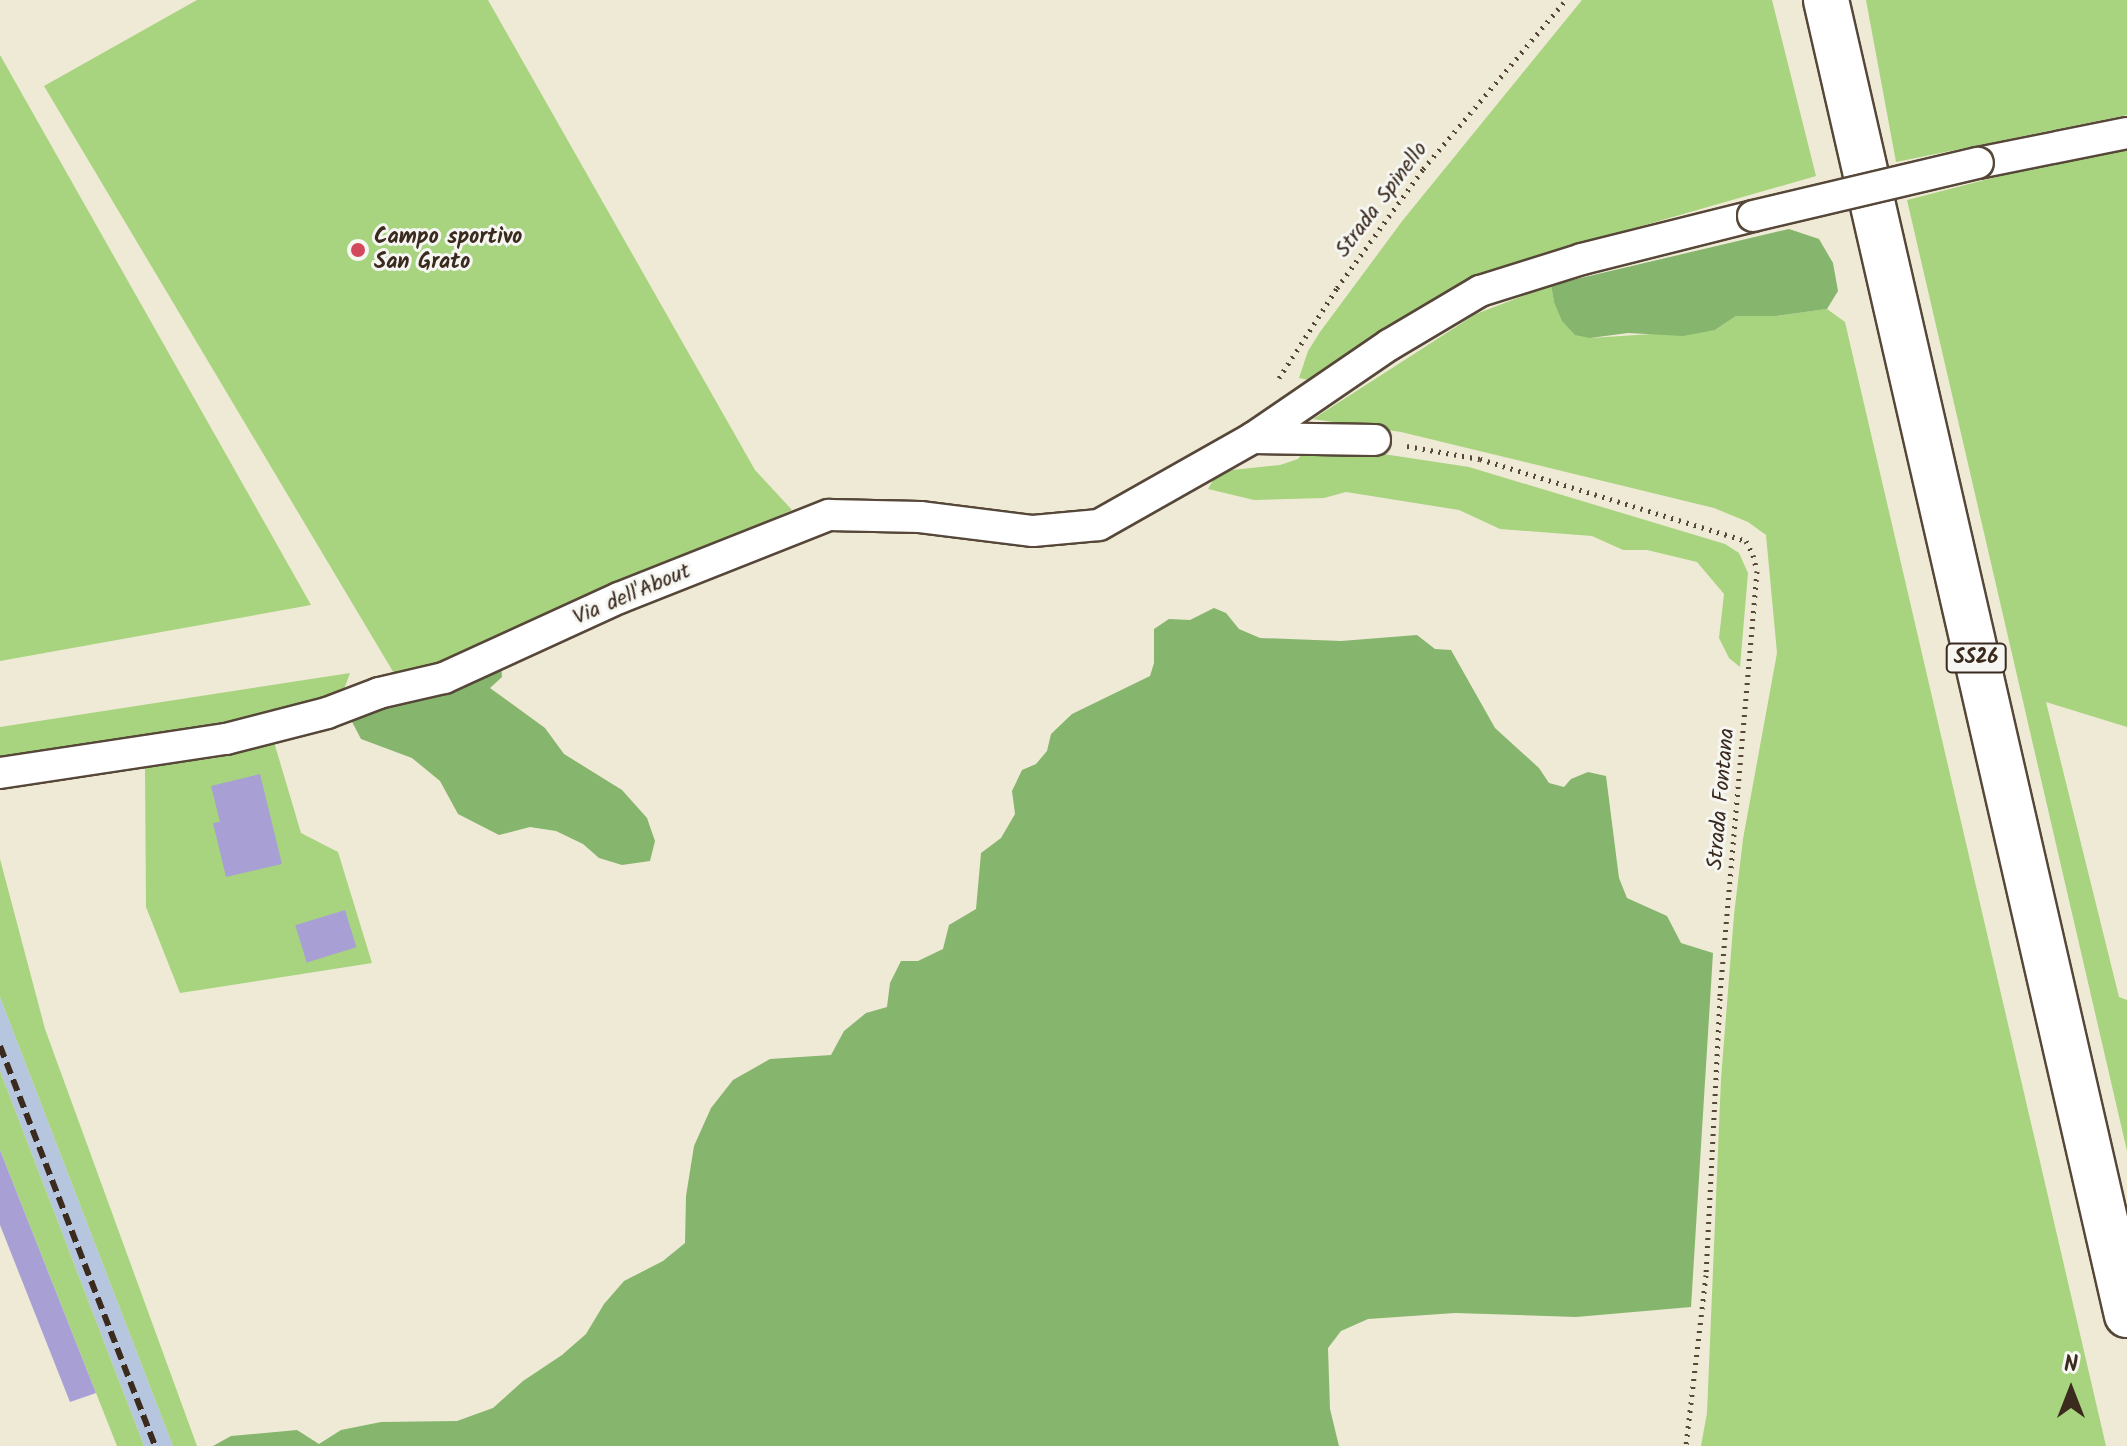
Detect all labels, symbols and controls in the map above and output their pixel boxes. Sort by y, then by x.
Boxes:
street label: Strada Spinello [1330,137,1434,263]
place label: Campo sportivo San Grato [374,224,522,276]
marker: Campo sportivo San Grato [349,241,367,259]
street label: Via dell'About [569,558,695,632]
road number: SS26 [1944,642,2008,674]
street label: Strada Fontana [1703,727,1741,871]
text: N [2064,1348,2078,1383]
north arrow [2031,1350,2111,1430]

